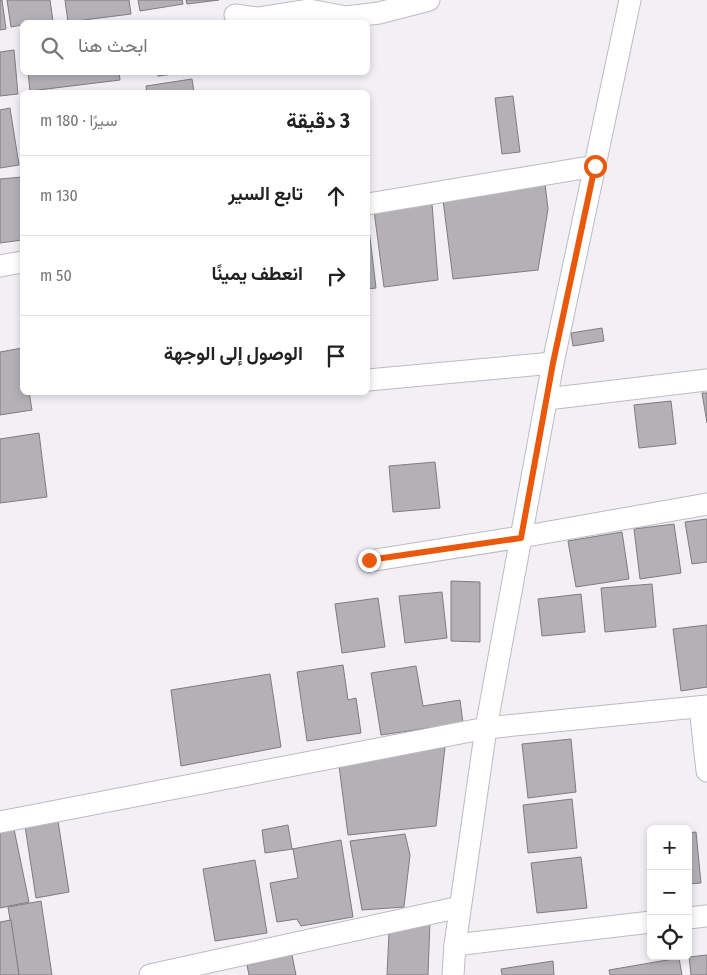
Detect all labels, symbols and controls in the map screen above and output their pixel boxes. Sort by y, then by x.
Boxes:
search box [20,20,370,75]
icon: search [38,34,66,62]
text: ابحث هنا [78,34,148,57]
text: 3 دقيقة [286,108,350,134]
text: سيرًا · 180 m [40,111,117,130]
route start [584,155,607,178]
text: تابع السير [228,182,303,205]
icon: ahead [322,182,350,210]
text: 130 m [40,186,78,205]
text: انعطف يمينًا [211,262,303,285]
icon: right [322,262,350,290]
text: 50 m [40,266,72,285]
text: الوصول إلى الوجهة [164,342,303,365]
icon: arrive [322,342,350,370]
route end [358,549,381,572]
map controls [647,825,692,960]
button: + [647,825,692,870]
button: − [647,870,692,915]
button: locate [647,915,692,960]

